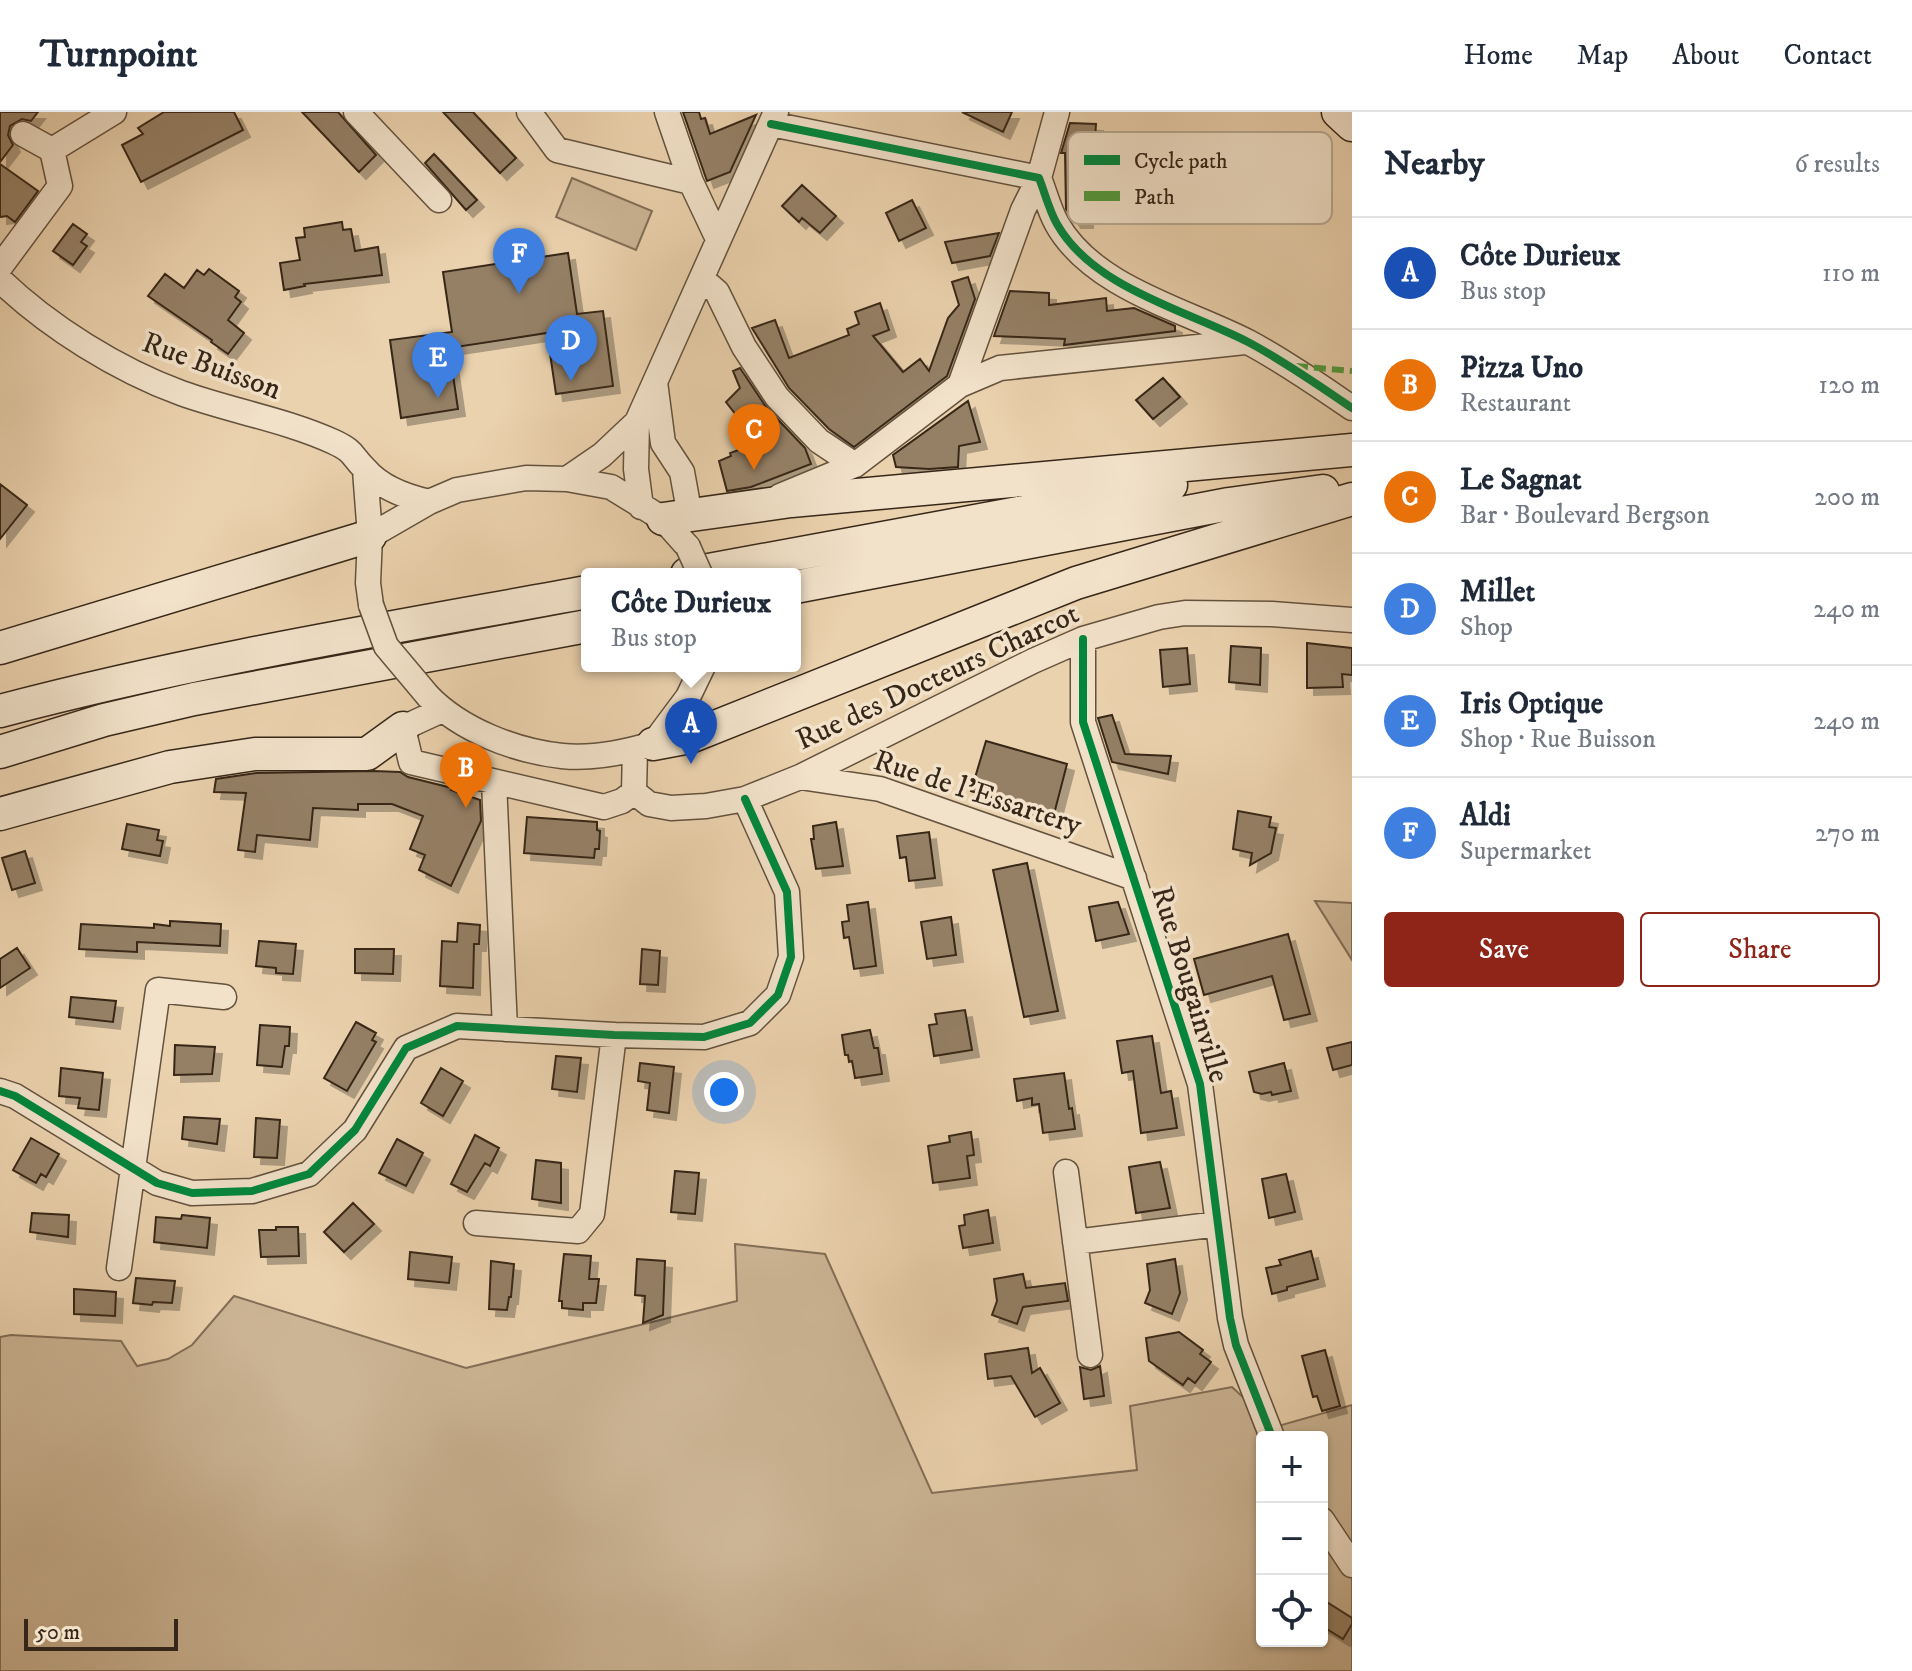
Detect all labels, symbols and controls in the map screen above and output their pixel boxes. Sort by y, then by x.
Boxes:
text: Turnpoint [40,31,198,79]
text: Home [1464,38,1533,73]
text: Map [1577,38,1628,73]
text: About [1672,38,1739,73]
text: Contact [1783,38,1872,73]
legend [1068,132,1332,224]
text: Nearby [1384,143,1485,185]
text: Cycle path [1134,148,1228,175]
text: 6 results [1794,148,1880,181]
text: Path [1134,184,1175,211]
pin: F [493,228,545,294]
text: Côte Durieux [1460,238,1620,275]
text: A [1402,257,1418,290]
text: 110 m [1822,257,1880,290]
text: Bus stop [1460,275,1546,308]
pin: D [545,315,597,381]
street label: Rue Buisson [137,324,286,409]
pin: E [412,332,464,398]
text: Pizza Uno [1460,350,1583,387]
text: B [1402,369,1418,402]
text: 120 m [1819,369,1880,402]
text: Restaurant [1460,387,1571,420]
pin: C [728,404,780,470]
text: Le Sagnat [1460,462,1582,499]
text: C [1401,481,1419,514]
text: 200 m [1814,481,1880,514]
text: Bar · Boulevard Bergson [1460,499,1710,532]
popup [581,568,801,672]
text: Millet [1460,574,1535,611]
text: Côte Durieux [611,585,771,622]
text: D [1400,593,1420,626]
text: 240 m [1813,593,1880,626]
street label: Rue des Docteurs Charcot [790,596,1085,759]
text: Shop [1460,611,1513,644]
text: Bus stop [611,622,697,655]
text: Iris Optique [1460,686,1603,723]
pin: A [665,698,717,764]
text: E [1401,705,1419,738]
text: 240 m [1813,705,1880,738]
text: Shop · Rue Buisson [1460,723,1656,756]
pin: B [440,742,492,808]
street label: Rue de l'Essartery [869,742,1087,845]
text: Aldi [1460,798,1511,835]
text: F [1402,817,1418,850]
text: 270 m [1815,817,1880,850]
text: Supermarket [1460,835,1592,868]
street label: Rue Bougainville [1142,882,1237,1087]
button: Save [1384,912,1624,987]
button: Share [1640,912,1880,987]
your location [704,1072,744,1112]
map controls [1256,1431,1328,1647]
button: + [1256,1431,1328,1503]
button: − [1256,1503,1328,1575]
button: locate [1256,1575,1328,1647]
scale bar [24,1615,178,1651]
text: 50 m [36,1619,80,1646]

